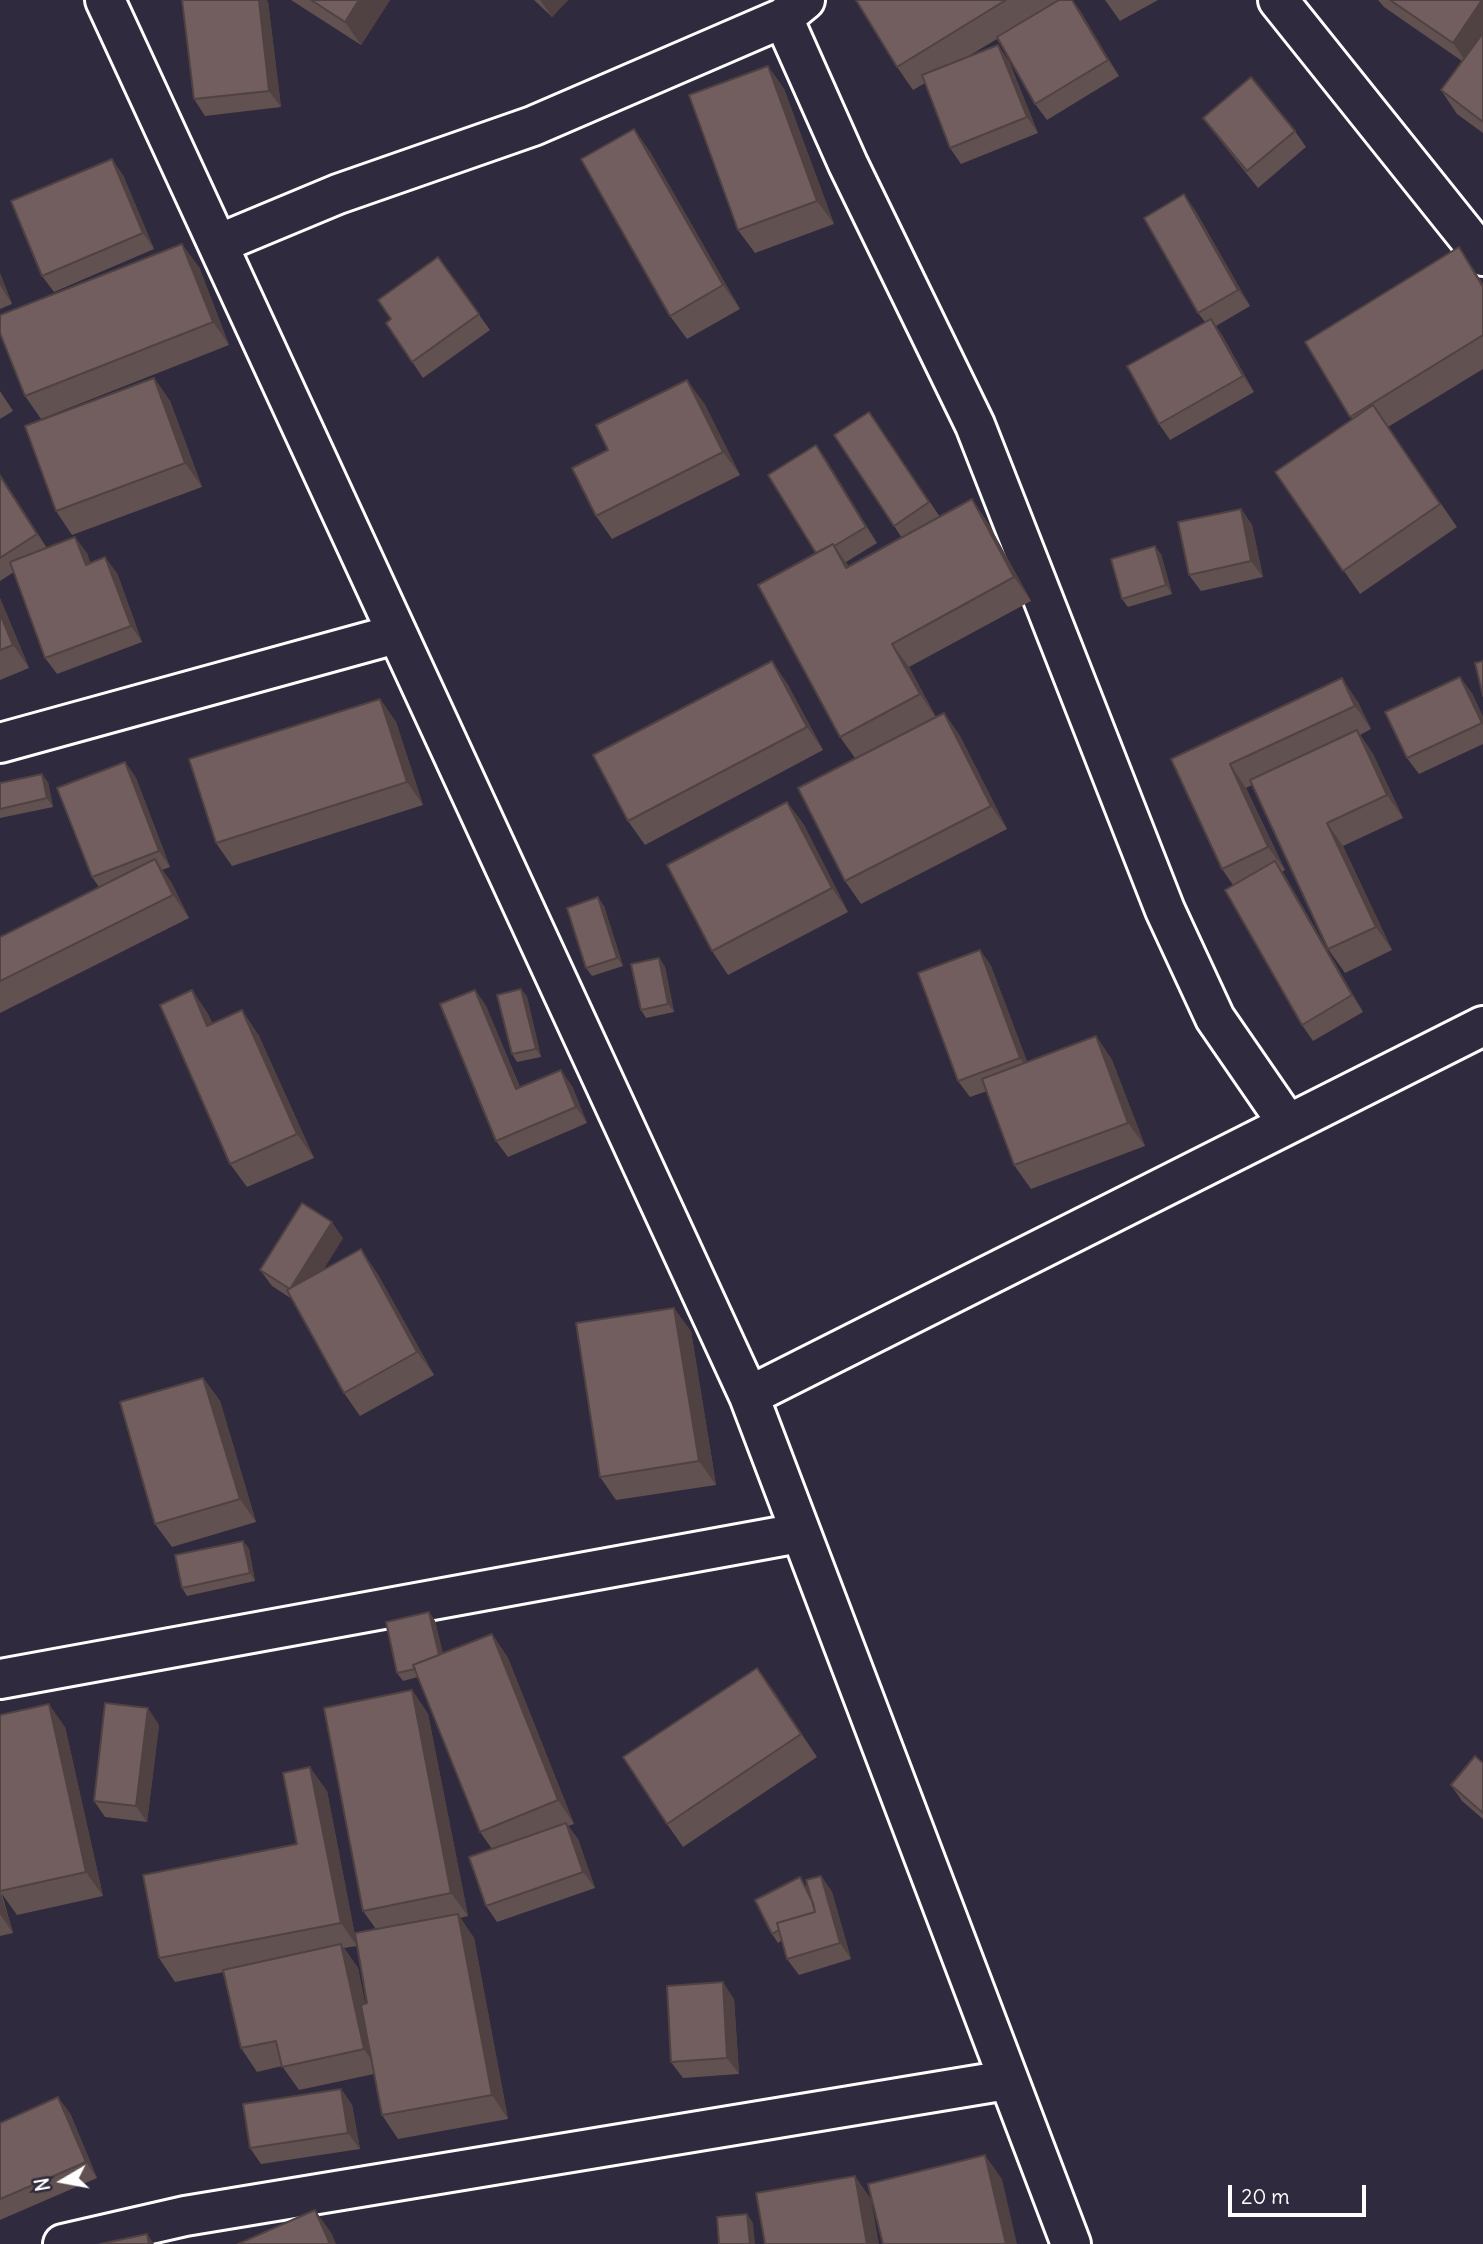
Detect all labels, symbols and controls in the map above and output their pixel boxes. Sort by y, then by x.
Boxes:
north arrow [28,2146,98,2216]
scale bar [1231,2170,1369,2214]
text: N [29,2176,55,2193]
text: 20 m [1241,2183,1290,2210]

